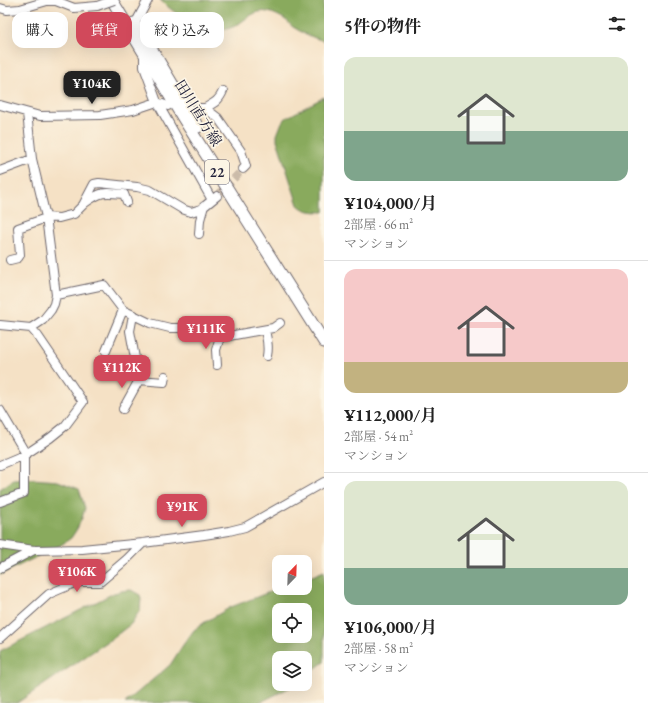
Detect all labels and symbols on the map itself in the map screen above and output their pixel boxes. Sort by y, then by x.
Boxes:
pin: ¥104K [64,71,120,105]
street label: 田川直方線 [170,76,226,150]
road number: 22 [205,160,229,184]
pin: ¥111K [178,316,234,350]
pin: ¥112K [94,355,150,389]
pin: ¥91K [158,494,206,528]
north arrow [272,555,312,595]
pin: ¥106K [49,559,105,593]

